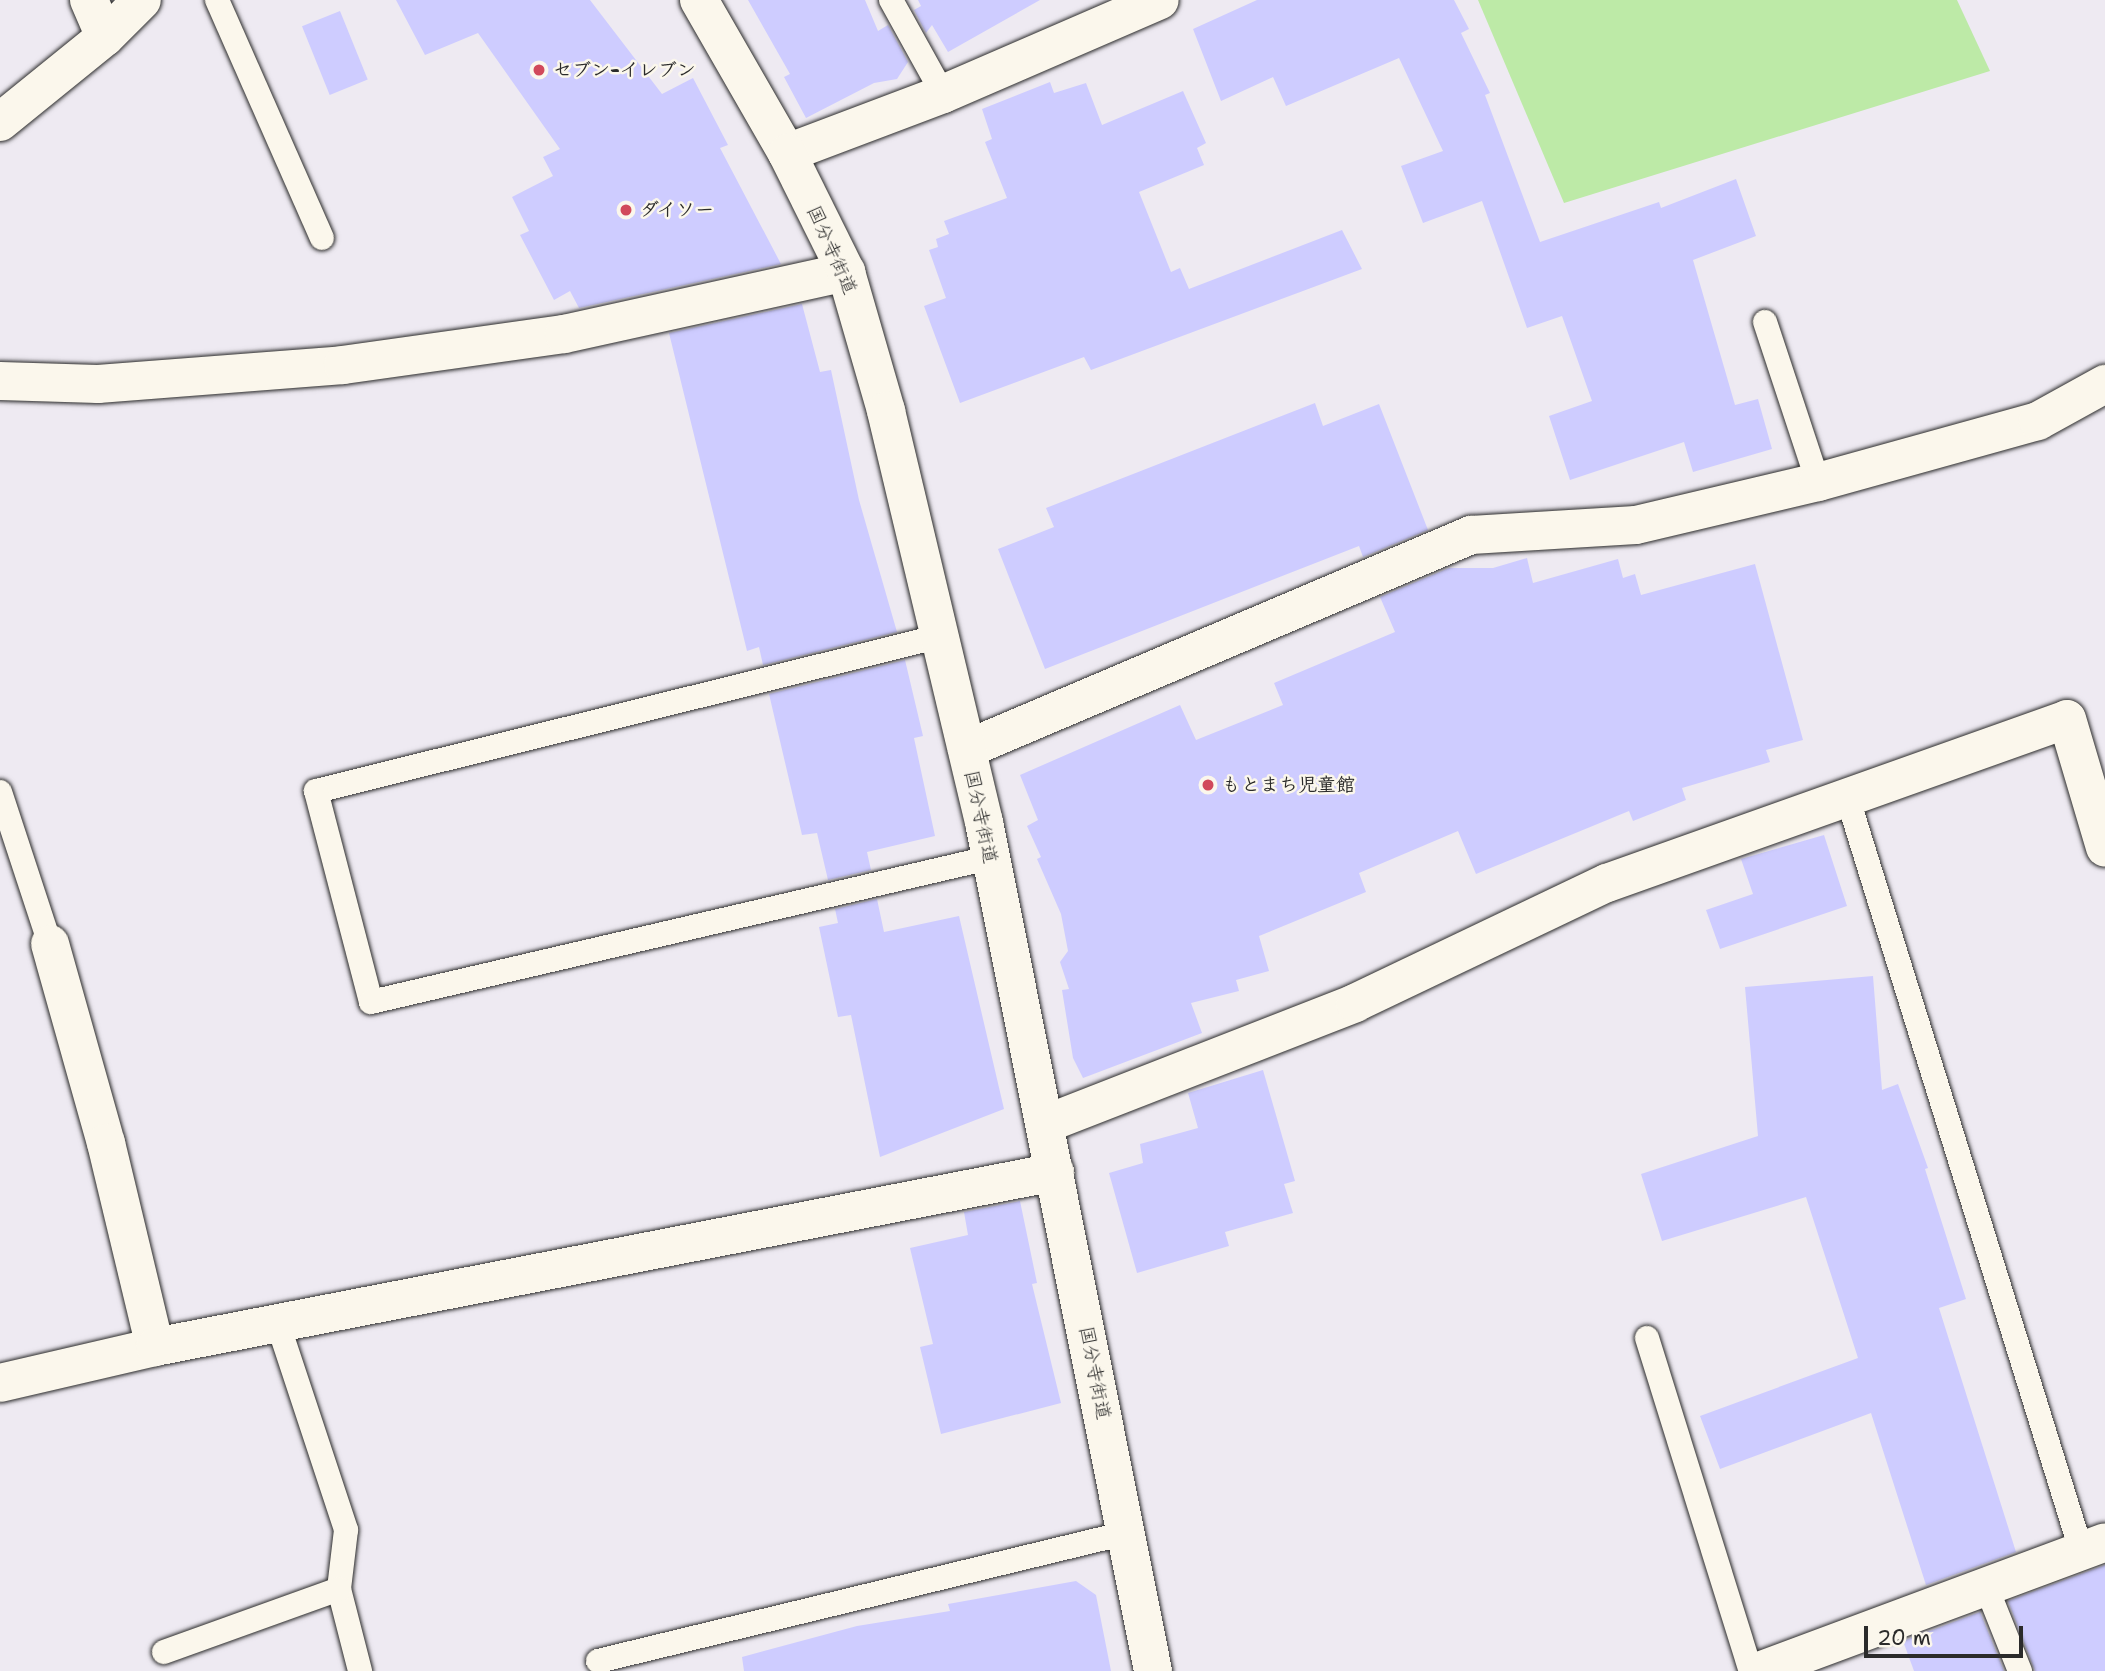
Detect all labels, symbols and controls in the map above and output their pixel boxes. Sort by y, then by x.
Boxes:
place label: セブン-イレブン [553,59,696,81]
marker: セブン-イレブン [531,62,547,78]
place label: ダイソー [640,199,716,221]
marker: ダイソー [618,202,634,218]
street label: 国分寺街道 [802,202,862,298]
street label: 国分寺街道 [960,768,1002,866]
place label: もとまち児童館 [1222,774,1355,796]
marker: もとまち児童館 [1200,777,1216,793]
street label: 国分寺街道 [1075,1324,1115,1422]
scale bar [1867,1612,2026,1656]
text: 20 m [1877,1624,1931,1652]

